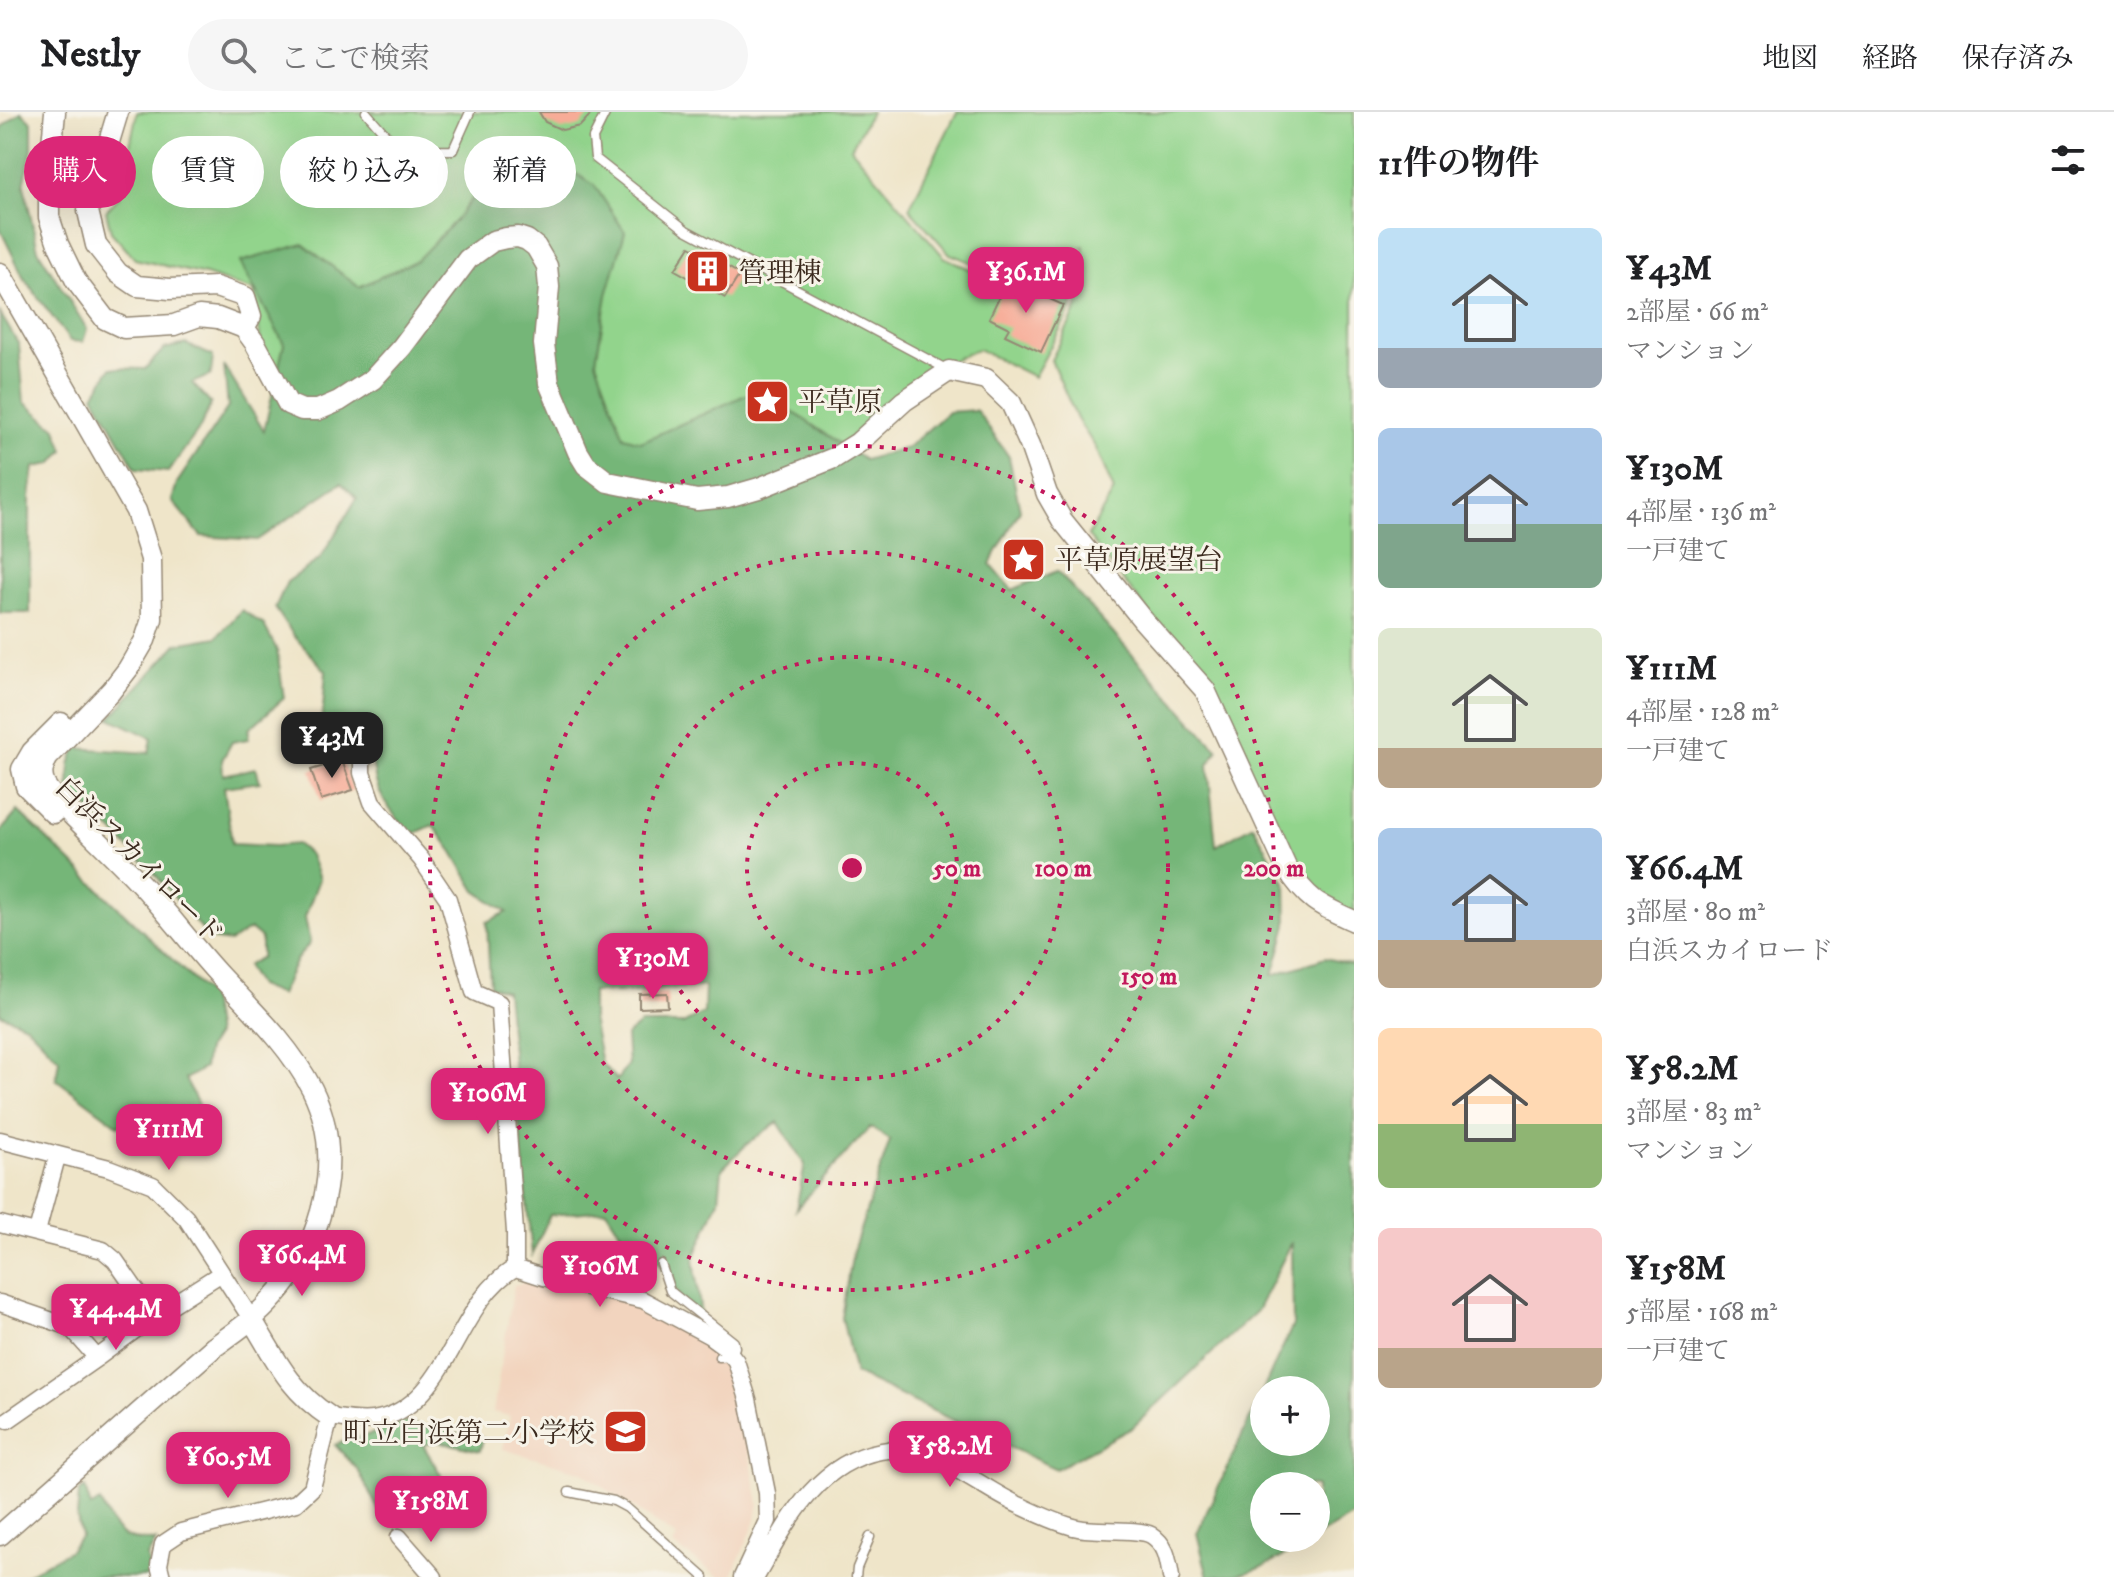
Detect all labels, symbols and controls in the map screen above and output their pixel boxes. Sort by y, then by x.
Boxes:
search box [188,19,748,91]
text: Nestly [40,31,140,79]
icon: search [216,33,260,77]
text: ここで検索 [280,41,430,78]
text: 地図 [1762,41,1818,76]
text: 経路 [1862,41,1918,76]
text: 保存済み [1962,41,2074,76]
chip: 購入 [24,136,136,208]
chip: 賃貸 [152,136,264,208]
chip: 絞り込み [280,136,448,208]
chip: 新着 [464,136,576,208]
icon: filters [2046,138,2090,182]
text: 11件の物件 [1378,143,1539,185]
pin: ¥36.1M [961,247,1091,315]
building icon: 管理棟 [683,248,731,296]
text: ¥43M [1626,248,1712,290]
place label: 管理棟 [738,256,822,291]
text: ¥36.1M [986,256,1066,289]
icon: home [1442,260,1538,356]
text: 2部屋 · 66 m² [1626,296,1768,329]
text: マンション [1626,335,1755,368]
place icon: 平草原 [743,377,791,425]
place label: 平草原 [798,385,882,420]
text: ¥130M [1626,448,1723,490]
icon: home [1442,460,1538,556]
text: 4部屋 · 136 m² [1626,496,1776,529]
place icon: 平草原展望台 [1000,535,1048,583]
text: 一戸建て [1626,535,1730,568]
place label: 平草原展望台 [1055,543,1223,578]
text: ¥111M [1626,648,1717,690]
icon: home [1442,660,1538,756]
text: 4部屋 · 128 m² [1626,696,1778,729]
pin: ¥43M [285,712,379,780]
text: ¥43M [299,721,365,754]
text: 一戸建て [1626,735,1730,768]
street label: 白浜スカイロード [48,770,230,952]
text: ¥66.4M [1626,848,1743,890]
centre of rings [838,854,866,882]
text: 50 m [932,854,981,884]
text: 100 m [1034,854,1092,884]
text: 200 m [1244,854,1304,884]
icon: home [1442,860,1538,956]
text: 3部屋 · 80 m² [1626,896,1765,929]
pin: ¥130M [597,933,709,1001]
text: 白浜スカイロード [1626,935,1833,968]
text: ¥130M [616,942,690,975]
text: 150 m [1121,962,1177,992]
text: ¥58.2M [1626,1048,1738,1090]
icon: home [1442,1060,1538,1156]
pin: ¥106M [432,1068,544,1136]
text: ¥106M [449,1077,527,1110]
text: 3部屋 · 83 m² [1626,1096,1761,1129]
pin: ¥111M [113,1104,225,1172]
text: ¥111M [134,1113,204,1146]
text: マンション [1626,1135,1755,1168]
pin: ¥66.4M [237,1230,367,1298]
text: ¥66.4M [257,1239,347,1272]
pin: ¥106M [544,1241,656,1309]
text: ¥158M [1626,1248,1726,1290]
text: ¥106M [561,1250,639,1283]
icon: home [1442,1260,1538,1356]
pin: ¥44.4M [51,1284,181,1352]
text: ¥44.4M [69,1293,163,1326]
text: 5部屋 · 168 m² [1626,1296,1777,1329]
text: 一戸建て [1626,1335,1730,1368]
map controls [1250,1376,1330,1552]
button: + [1250,1376,1330,1456]
school or university icon: 町立白浜第二小学校 [602,1408,650,1456]
place label: 町立白浜第二小学校 [343,1416,595,1451]
pin: ¥58.2M [885,1421,1015,1489]
text: ¥58.2M [907,1430,993,1463]
pin: ¥60.5M [163,1432,293,1500]
text: ¥60.5M [184,1441,272,1474]
button: − [1250,1472,1330,1552]
pin: ¥158M [375,1476,487,1544]
text: ¥158M [393,1485,469,1518]

